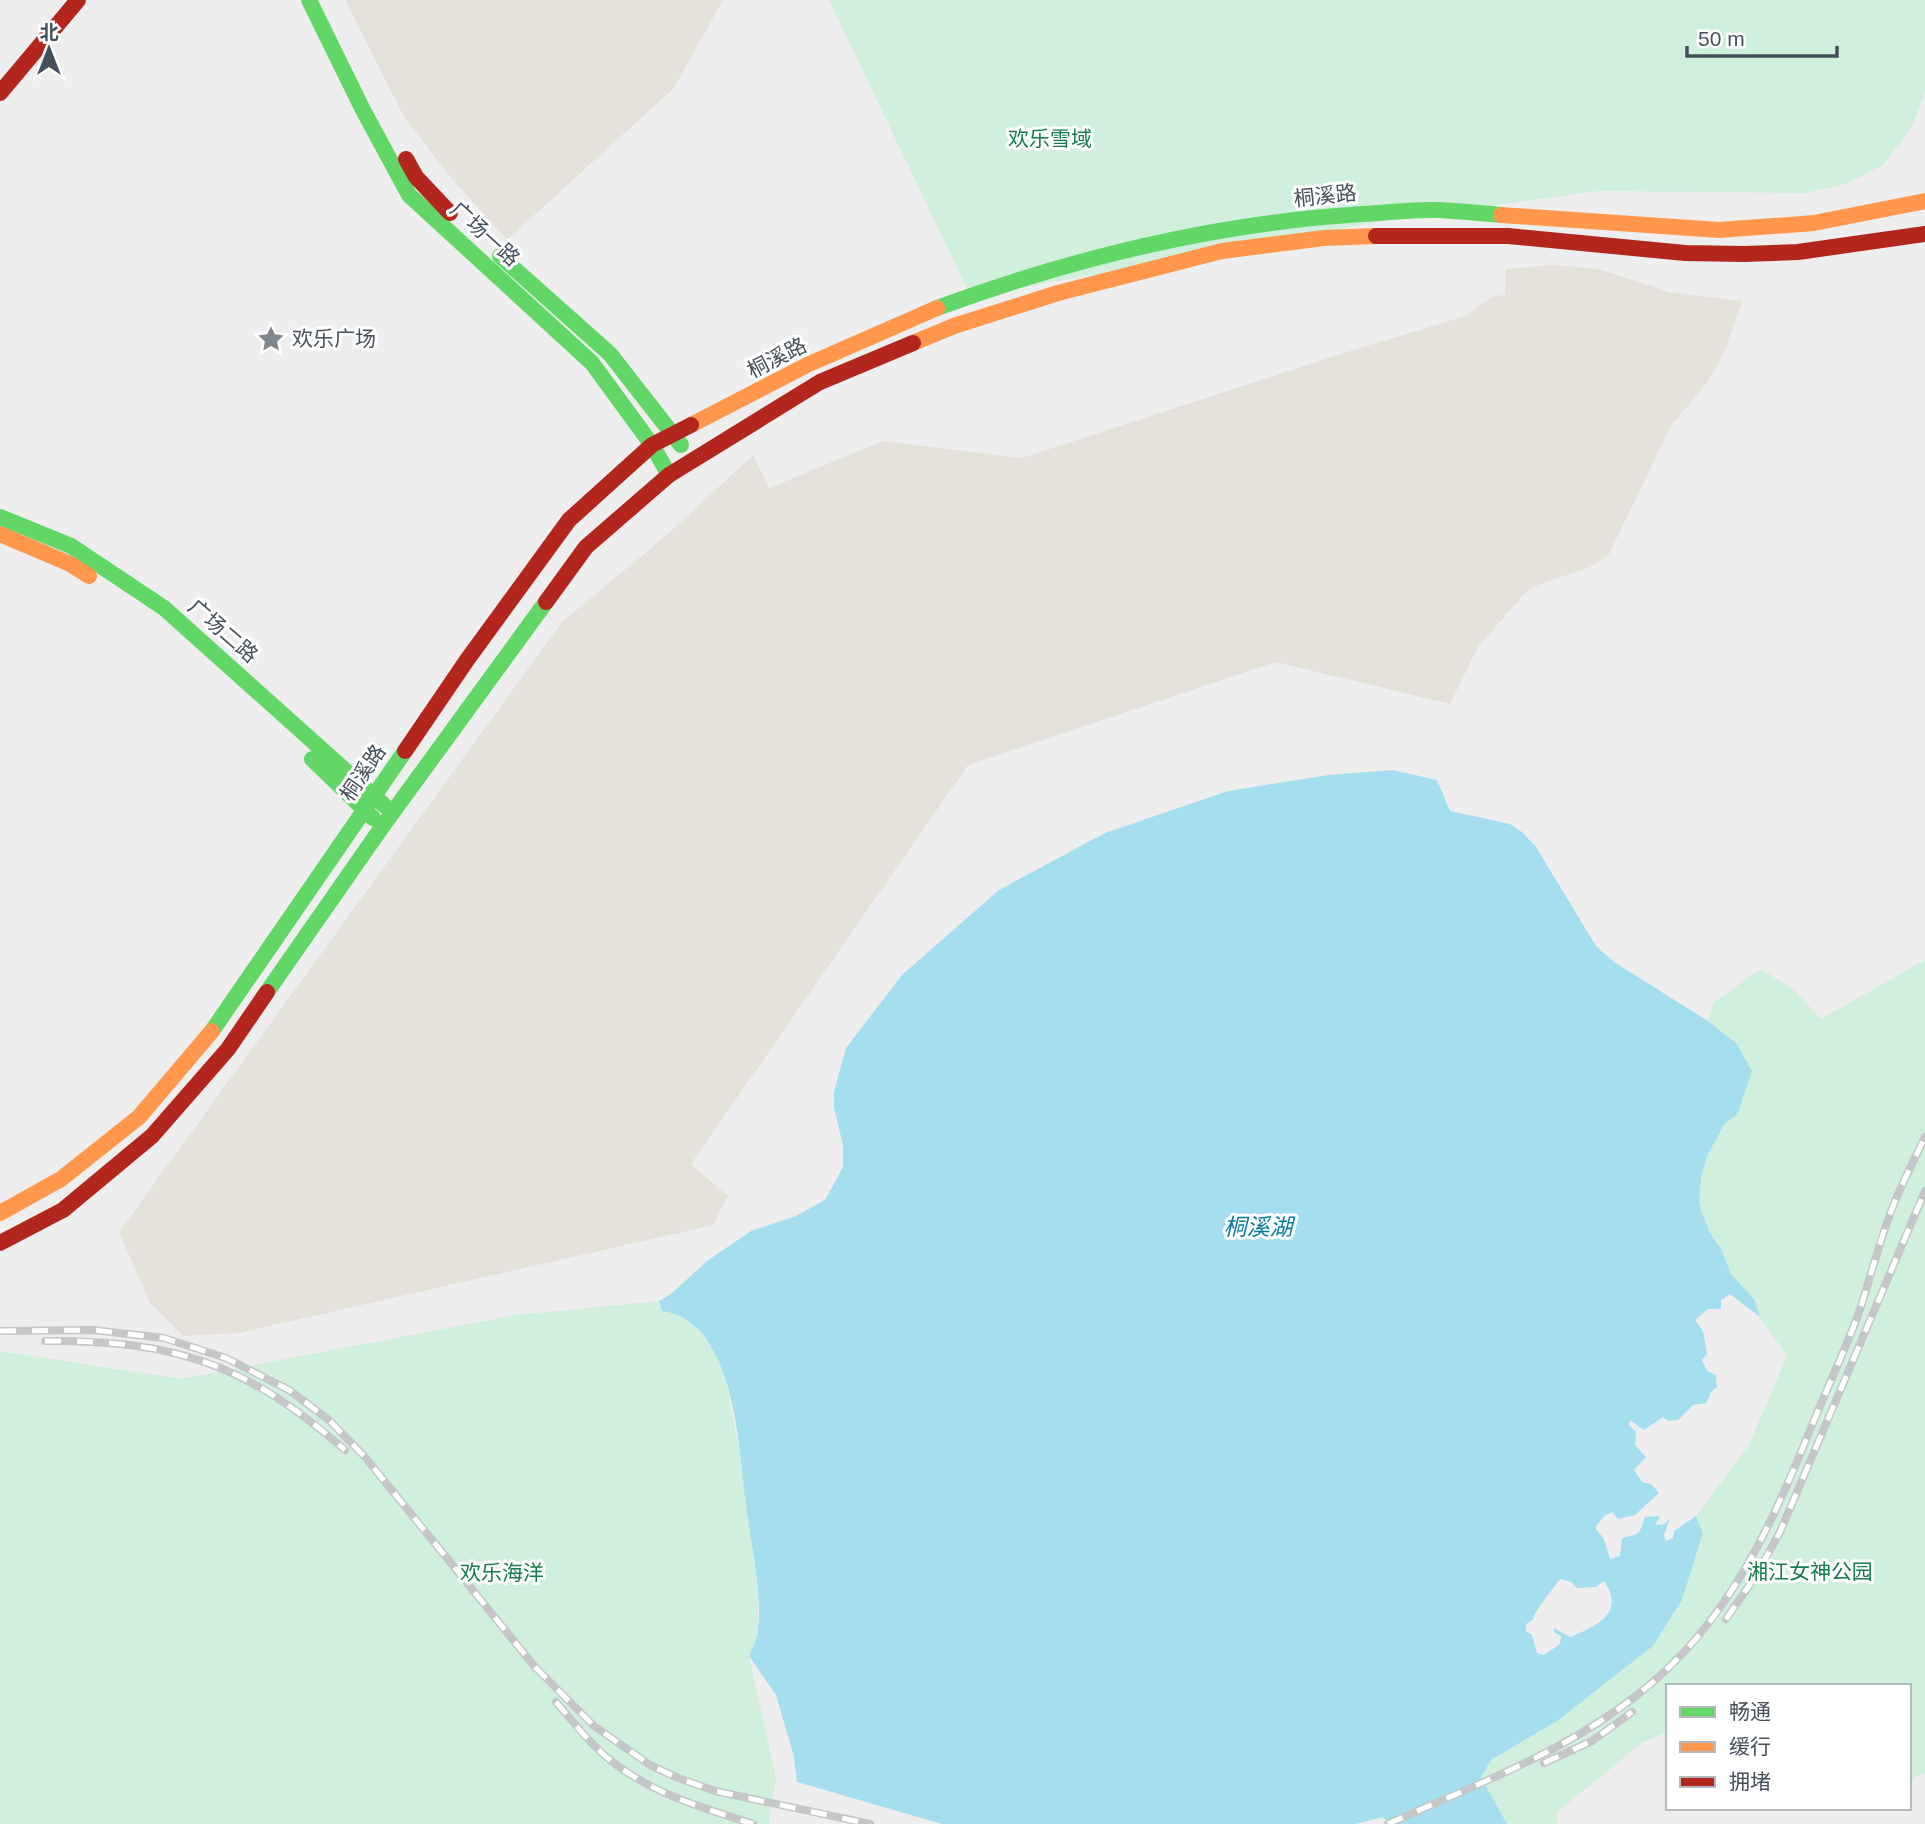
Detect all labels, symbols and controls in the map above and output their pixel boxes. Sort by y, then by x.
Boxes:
north arrow [14,14,84,84]
scale bar [1687,14,1838,58]
text: 北 [39,22,59,43]
text: 50 m [1698,27,1745,50]
park label: 欢乐雪域 [1008,127,1092,150]
street label: 桐溪路 [1292,181,1357,210]
street label: 广场一路 [446,197,524,270]
place icon: 欢乐广场 [256,324,286,354]
place label: 欢乐广场 [292,327,376,350]
street label: 桐溪路 [743,333,810,382]
street label: 广场二路 [184,594,263,667]
street label: 桐溪路 [335,740,390,805]
water label: 桐溪湖 [1224,1214,1296,1240]
park label: 湘江女神公园 [1747,1560,1873,1583]
park label: 欢乐海洋 [460,1561,544,1584]
legend [1666,1684,1911,1810]
text: 畅通 [1729,1700,1771,1723]
text: 缓行 [1729,1735,1771,1758]
text: 拥堵 [1729,1770,1771,1793]

